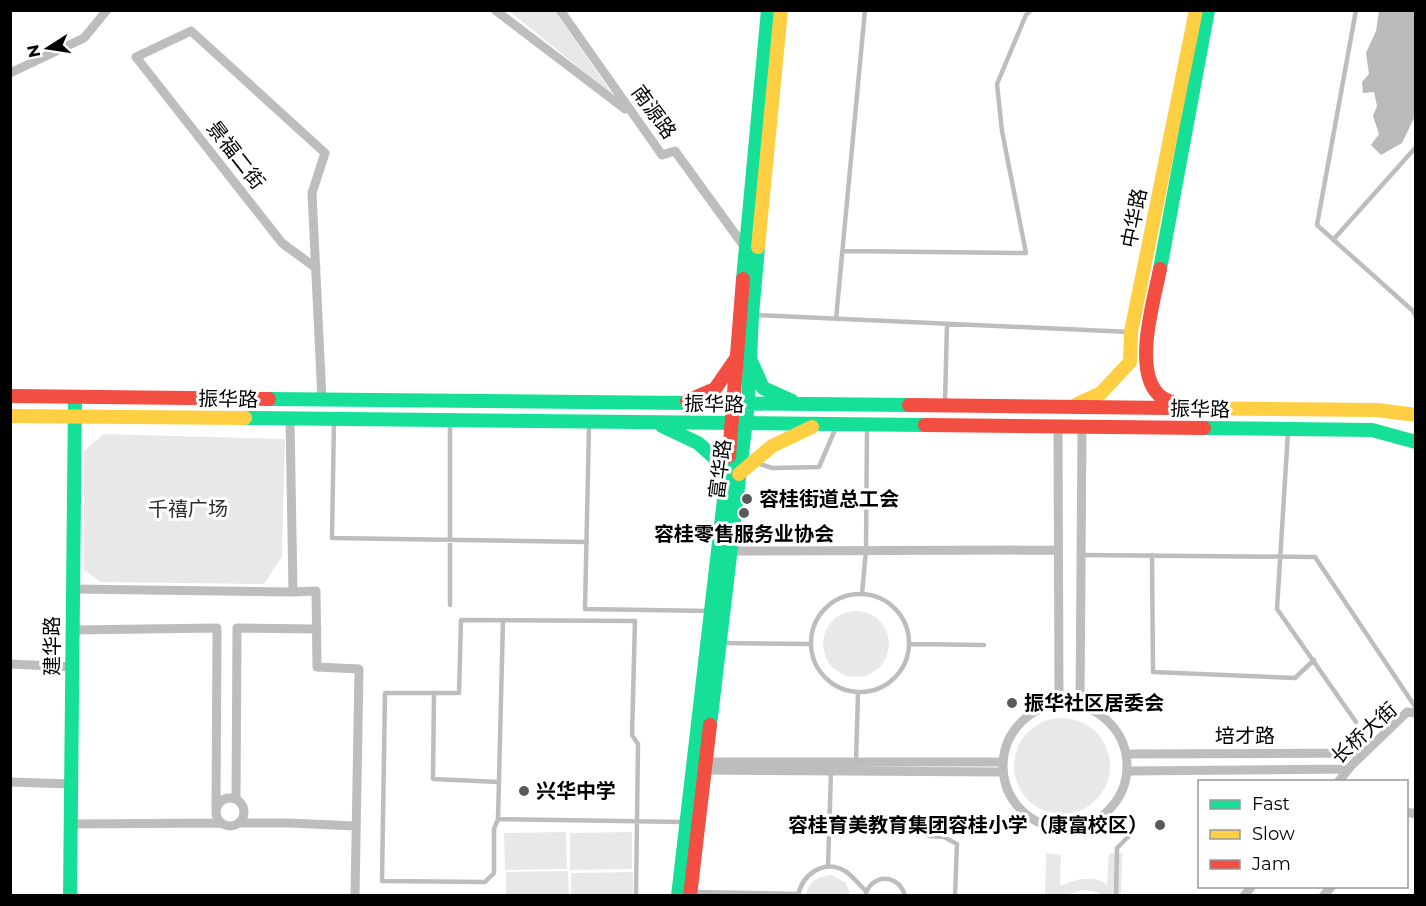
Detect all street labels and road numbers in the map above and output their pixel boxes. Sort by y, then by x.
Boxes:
street label: 南源路 [627,81,681,143]
street label: 景福二街 [202,116,270,194]
street label: 中华路 [1116,186,1152,250]
street label: 振华路 [198,386,258,412]
street label: 振华路 [684,391,744,417]
street label: 振华路 [1170,396,1230,422]
street label: 富华路 [704,438,736,500]
street label: 建华路 [40,616,64,676]
street label: 长桥大街 [1326,697,1402,769]
street label: 培才路 [1215,724,1275,748]

